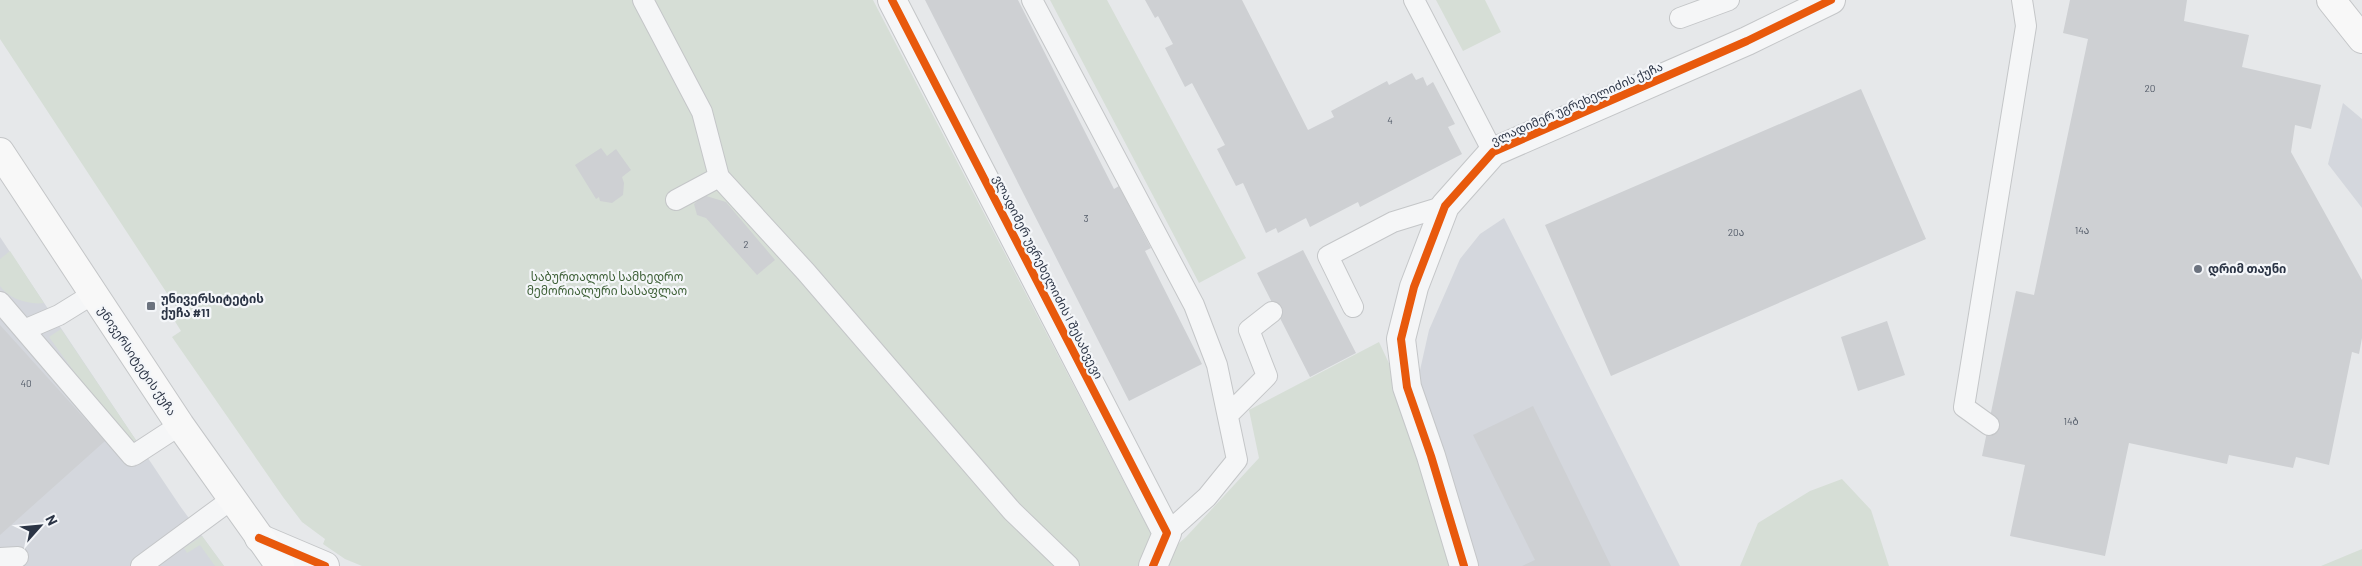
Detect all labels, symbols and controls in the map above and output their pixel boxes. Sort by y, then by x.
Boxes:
street label: ვლადიმერ უგრეხელიძის ქუჩა [1488,59,1666,149]
house number: 20 [2144,82,2156,94]
house number: 4 [1387,114,1393,126]
street label: ვლადიმერ უგრეხელიძის I შესახვევი [989,172,1107,382]
house number: 3 [1083,212,1089,224]
house number: 14ა [2075,224,2089,236]
house number: 20ა [1728,226,1744,238]
house number: 2 [743,238,749,250]
place label: დრიმ თაუნი [2208,261,2286,277]
marker: დრიმ თაუნი [2192,263,2204,275]
park label: საბურთალოს სამხედრო მემორიალური სასაფლაო [527,269,687,299]
place label: უნივერსიტეტის ქუჩა #11 [161,291,264,320]
marker: უნივერსიტეტის ქუჩა #11 [145,300,157,312]
street label: უნივერსიტეტის ქუჩა [95,303,180,418]
house number: 40 [20,377,32,389]
house number: 14ბ [2063,415,2079,427]
north arrow [15,501,65,551]
text: N [42,512,62,528]

